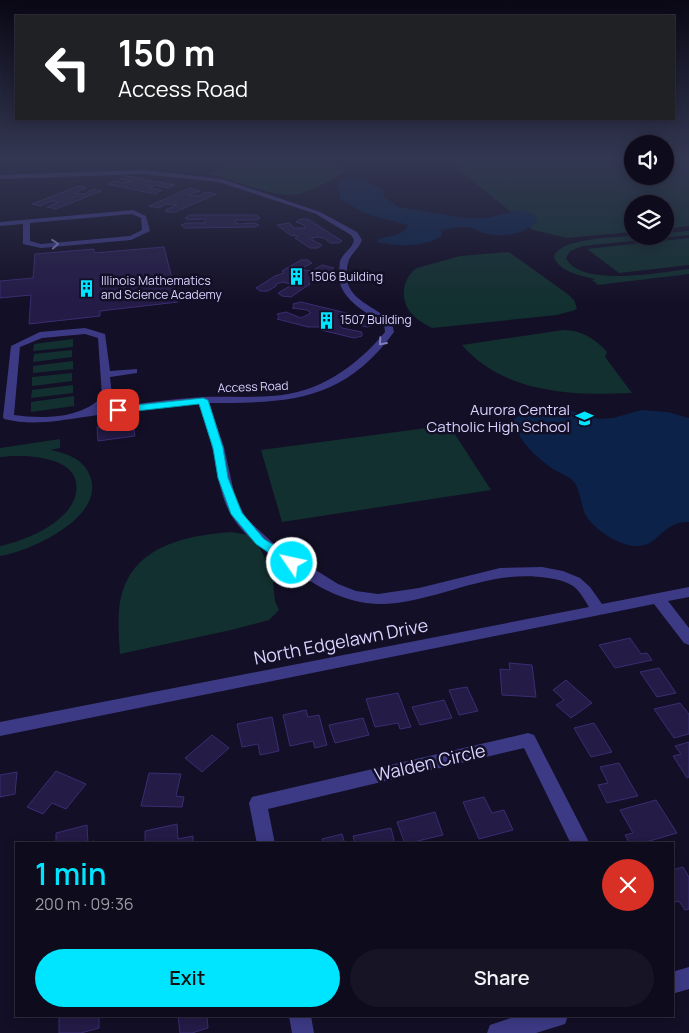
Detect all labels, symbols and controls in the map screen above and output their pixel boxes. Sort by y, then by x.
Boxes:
text: 150 m [118,29,215,77]
icon: left [35,35,100,100]
text: Access Road [118,74,248,104]
map controls [624,135,674,245]
button: sound [624,135,674,185]
button: layers [624,195,674,245]
one-way arrow [51,239,59,250]
building icon: 1506 Building [286,267,306,287]
place label: 1506 Building [310,268,383,285]
place label: Illinois Mathematics and Science Academy [101,272,222,303]
building icon: Illinois Mathematics and Science Academy [77,278,97,298]
building icon: 1507 Building [316,310,336,330]
place label: 1507 Building [340,311,412,328]
one-way arrow [378,336,387,345]
street label: Access Road [217,377,289,396]
pin [97,389,139,431]
icon: arrive [104,396,132,424]
place label: Aurora Central Catholic High School [427,399,570,437]
school or university icon: Aurora Central Catholic High School [574,409,594,429]
position arrow [265,536,317,588]
street label: North Edgelawn Drive [252,612,430,670]
street label: Walden Circle [372,738,488,786]
text: 1 min [35,853,107,894]
button: close [602,859,654,911]
text: 200 m · 09:36 [35,893,134,915]
button: Exit [35,949,340,1007]
button: Share [350,949,654,1007]

